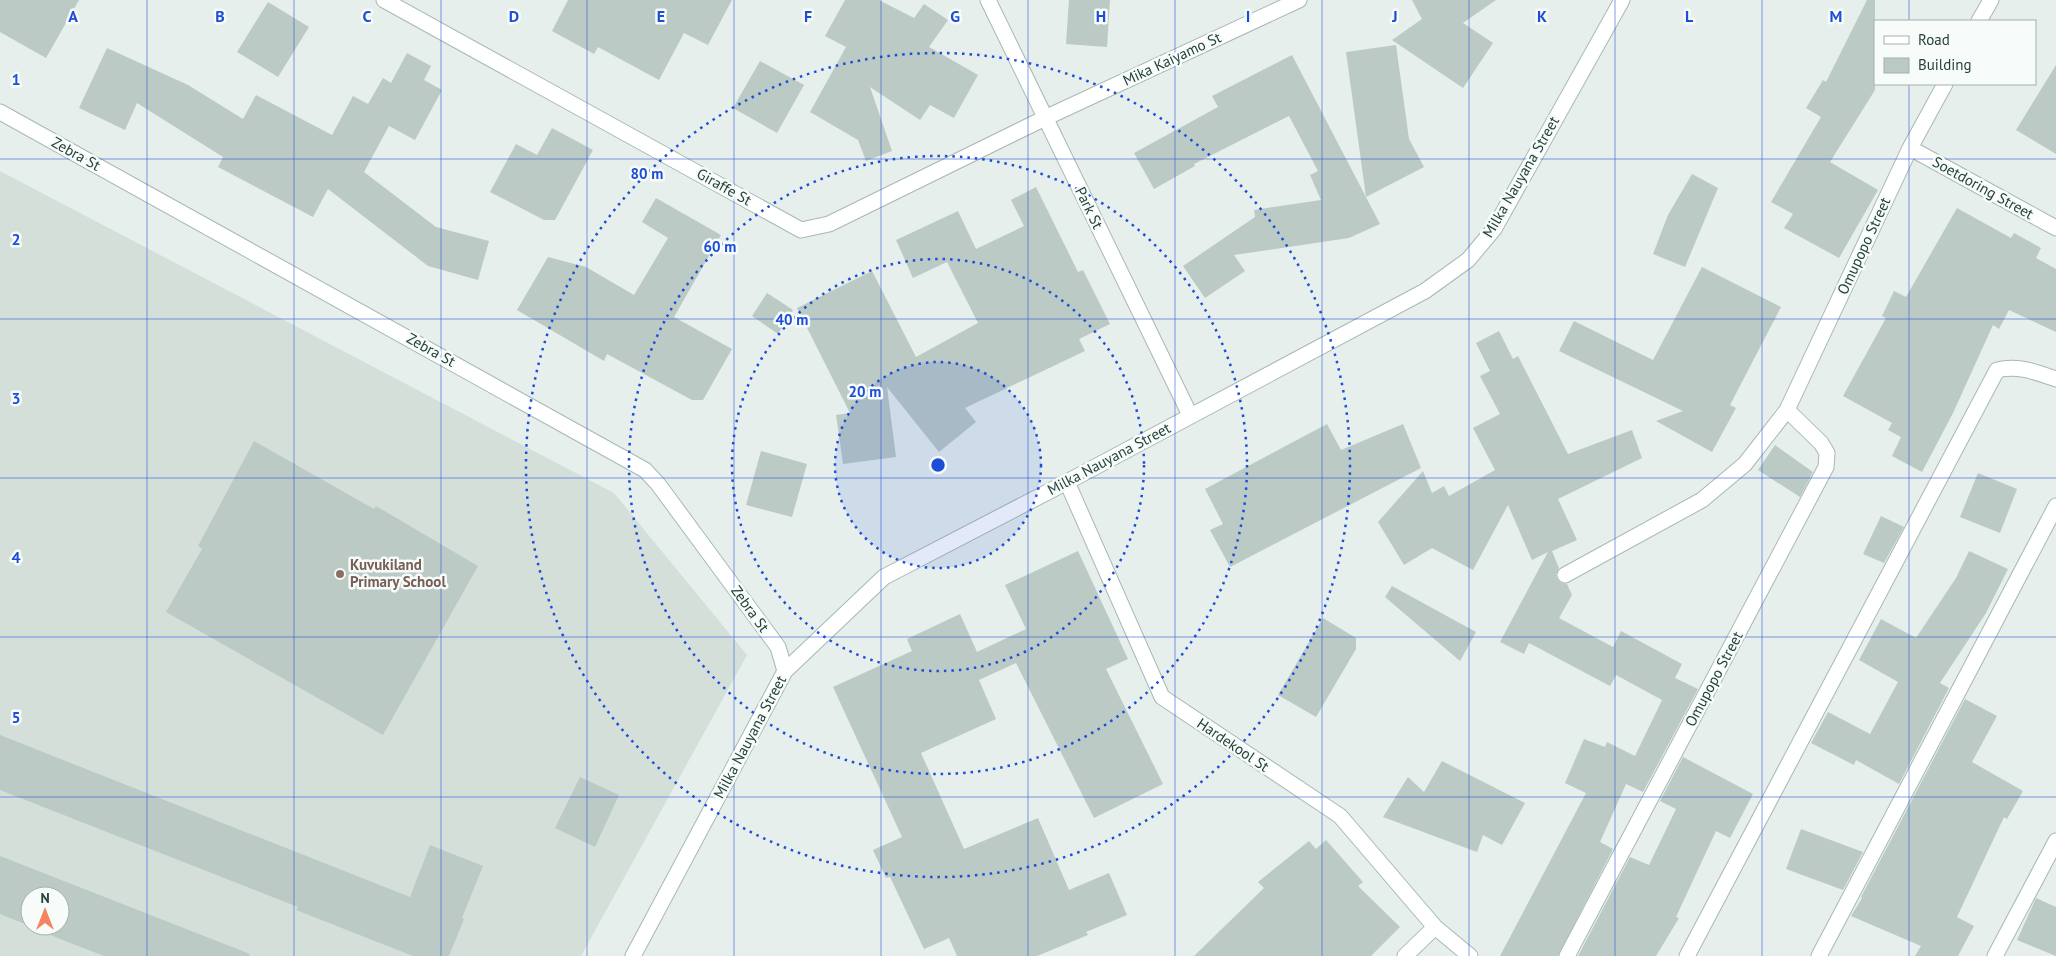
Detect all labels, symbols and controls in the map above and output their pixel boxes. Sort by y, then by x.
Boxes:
text: A [68,6,78,26]
text: B [215,6,225,26]
text: C [363,6,372,26]
text: D [509,6,519,26]
text: E [657,6,665,26]
text: F [804,6,812,26]
text: G [950,6,960,26]
text: H [1096,6,1106,26]
text: I [1246,6,1250,26]
text: J [1391,6,1398,26]
text: K [1537,6,1547,26]
text: L [1685,6,1694,26]
text: M [1830,6,1842,26]
legend [1874,20,2036,85]
street label: Mika Kaiyamo St [1120,27,1224,90]
text: Road [1918,30,1950,49]
text: Building [1918,55,1972,74]
text: 1 [11,69,21,89]
street label: Milka Nauyana Street [1478,113,1563,241]
street label: Zebra St [49,132,104,175]
street label: Soetdoring Street [1929,152,2037,223]
text: 80 m [631,164,663,183]
street label: Giraffe St [693,164,755,209]
street label: Park St [1071,184,1108,232]
street label: Omupopo Street [1833,194,1894,297]
text: 2 [11,229,21,249]
text: 60 m [704,237,736,256]
text: 40 m [776,310,808,329]
street label: Zebra St [404,328,459,371]
text: 20 m [849,382,881,401]
text: 3 [11,388,21,408]
street label: Milka Nauyana Street [1044,418,1174,499]
centre of rings [929,456,947,474]
text: 4 [11,547,21,567]
place label: Kuvukiland Primary School [350,555,446,591]
marker: Kuvukiland Primary School [334,568,346,580]
street label: Zebra St [727,582,774,636]
street label: Omupopo Street [1680,628,1747,730]
street label: Milka Nauyana Street [709,672,790,802]
text: 5 [11,707,21,727]
street label: Hardekool St [1194,714,1273,776]
north arrow [20,886,70,936]
text: N [40,889,50,907]

